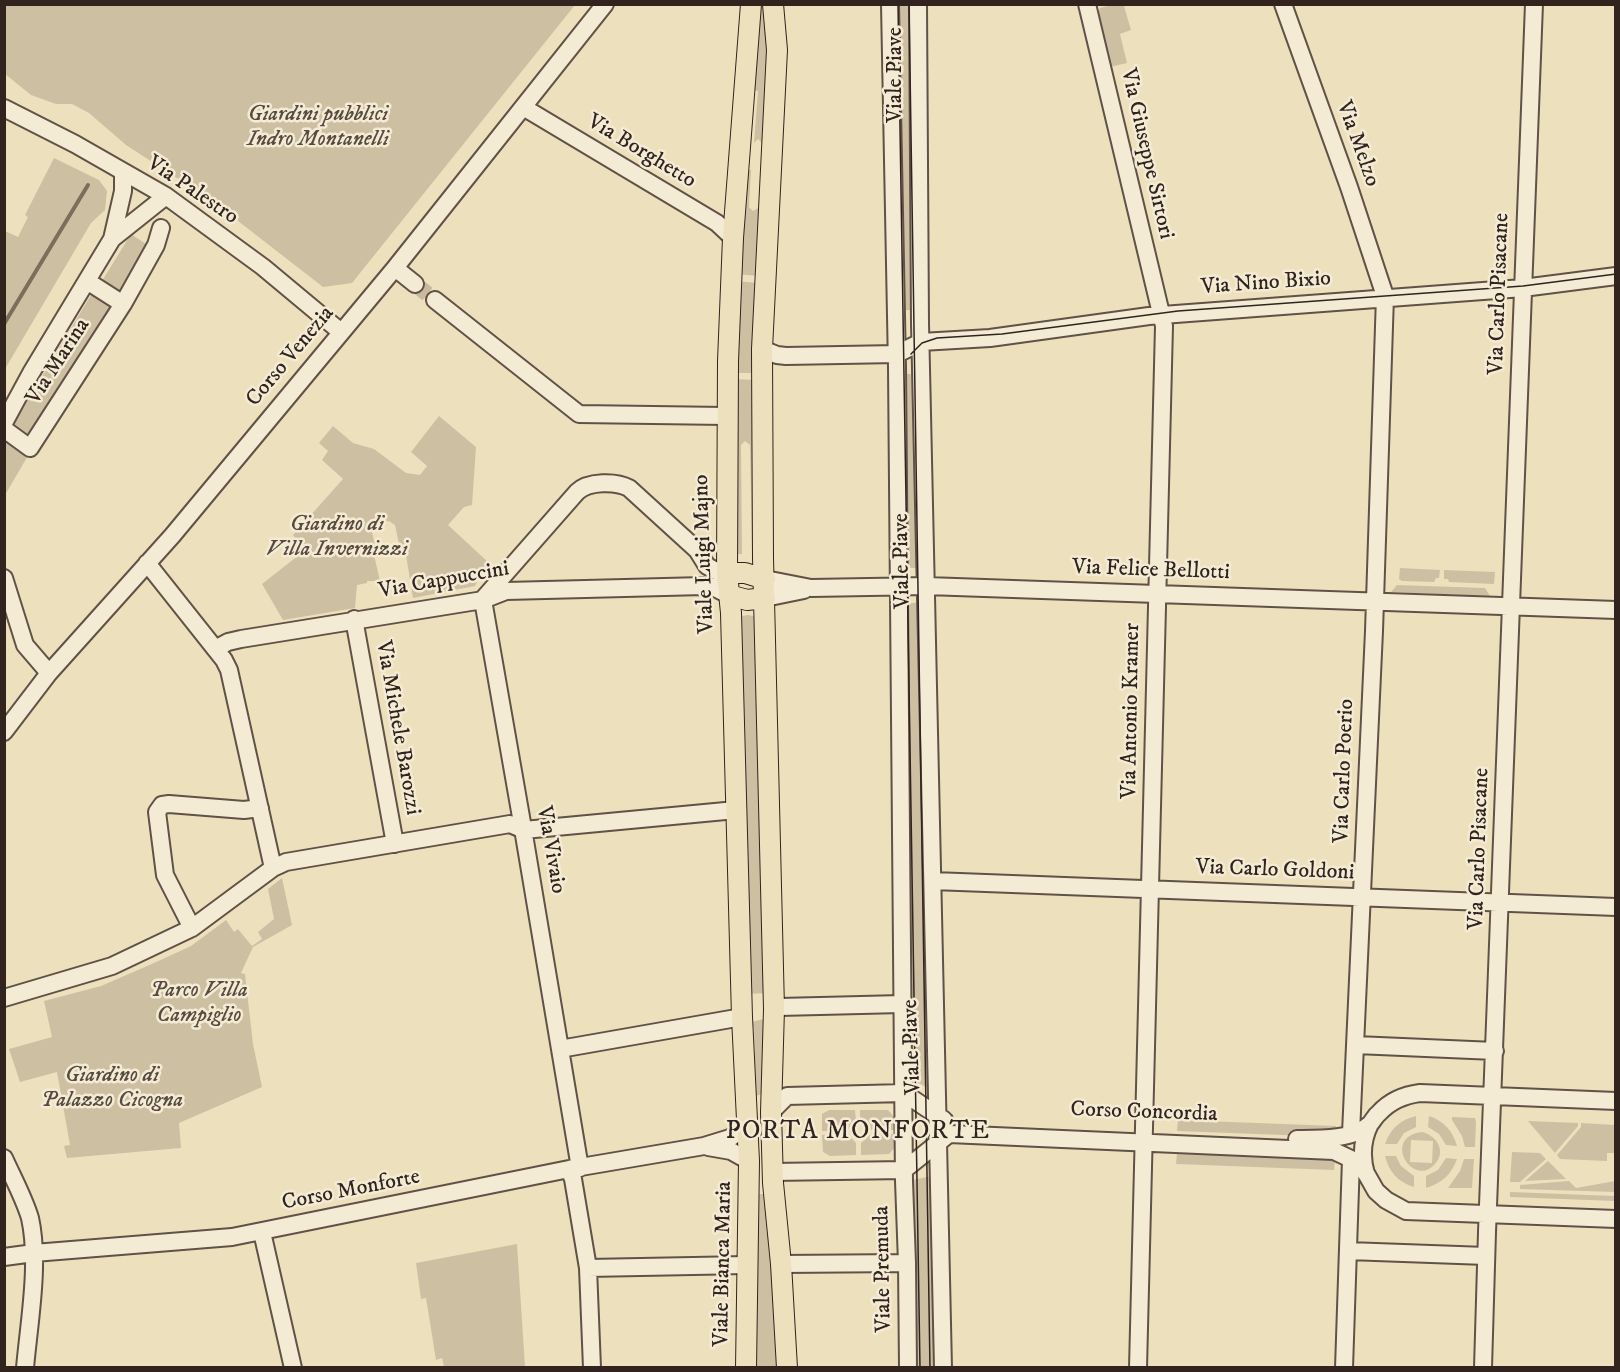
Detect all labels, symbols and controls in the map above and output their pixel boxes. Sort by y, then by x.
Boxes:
street label: Viale Piave [883,27,909,123]
street label: Via Giuseppe Sirtori [1114,66,1178,242]
street label: Via Melzo [1329,98,1385,190]
park label: Giardini pubblici Indro Montanelli [247,102,389,154]
street label: Via Borghetto [582,109,700,195]
street label: Via Palestro [141,151,243,231]
street label: Via Carlo Pisacane [1484,213,1516,375]
street label: Via Nino Bixio [1200,266,1332,302]
street label: Corso Venezia [241,301,341,413]
street label: Via Marina [21,314,97,410]
street label: Viale Luigi Majno [689,474,721,634]
park label: Giardino di Villa Invernizzi [266,512,408,564]
street label: Viale Piave [889,513,917,609]
street label: Via Felice Bellotti [1072,555,1230,587]
street label: Via Cappuccini [377,557,511,605]
street label: Via Antonio Kramer [1117,623,1147,799]
street label: Via Michele Barozzi [369,639,425,817]
street label: Via Carlo Poerio [1329,698,1361,844]
street label: Via Carlo Pisacane [1464,768,1496,930]
street label: Via Vivaio [529,804,571,896]
street label: Via Carlo Goldoni [1195,855,1355,887]
park label: Parco Villa Campiglio [150,978,248,1030]
street label: Viale Piave [898,999,928,1095]
park label: Giardino di Palazzo Cicogna [41,1063,183,1114]
street label: Corso Concordia [1070,1097,1218,1129]
district label: PORTA MONFORTE [725,1117,991,1149]
street label: Corso Monforte [280,1165,422,1217]
street label: Viale Bianca Maria [709,1181,739,1347]
street label: Viale Premuda [870,1205,898,1333]

